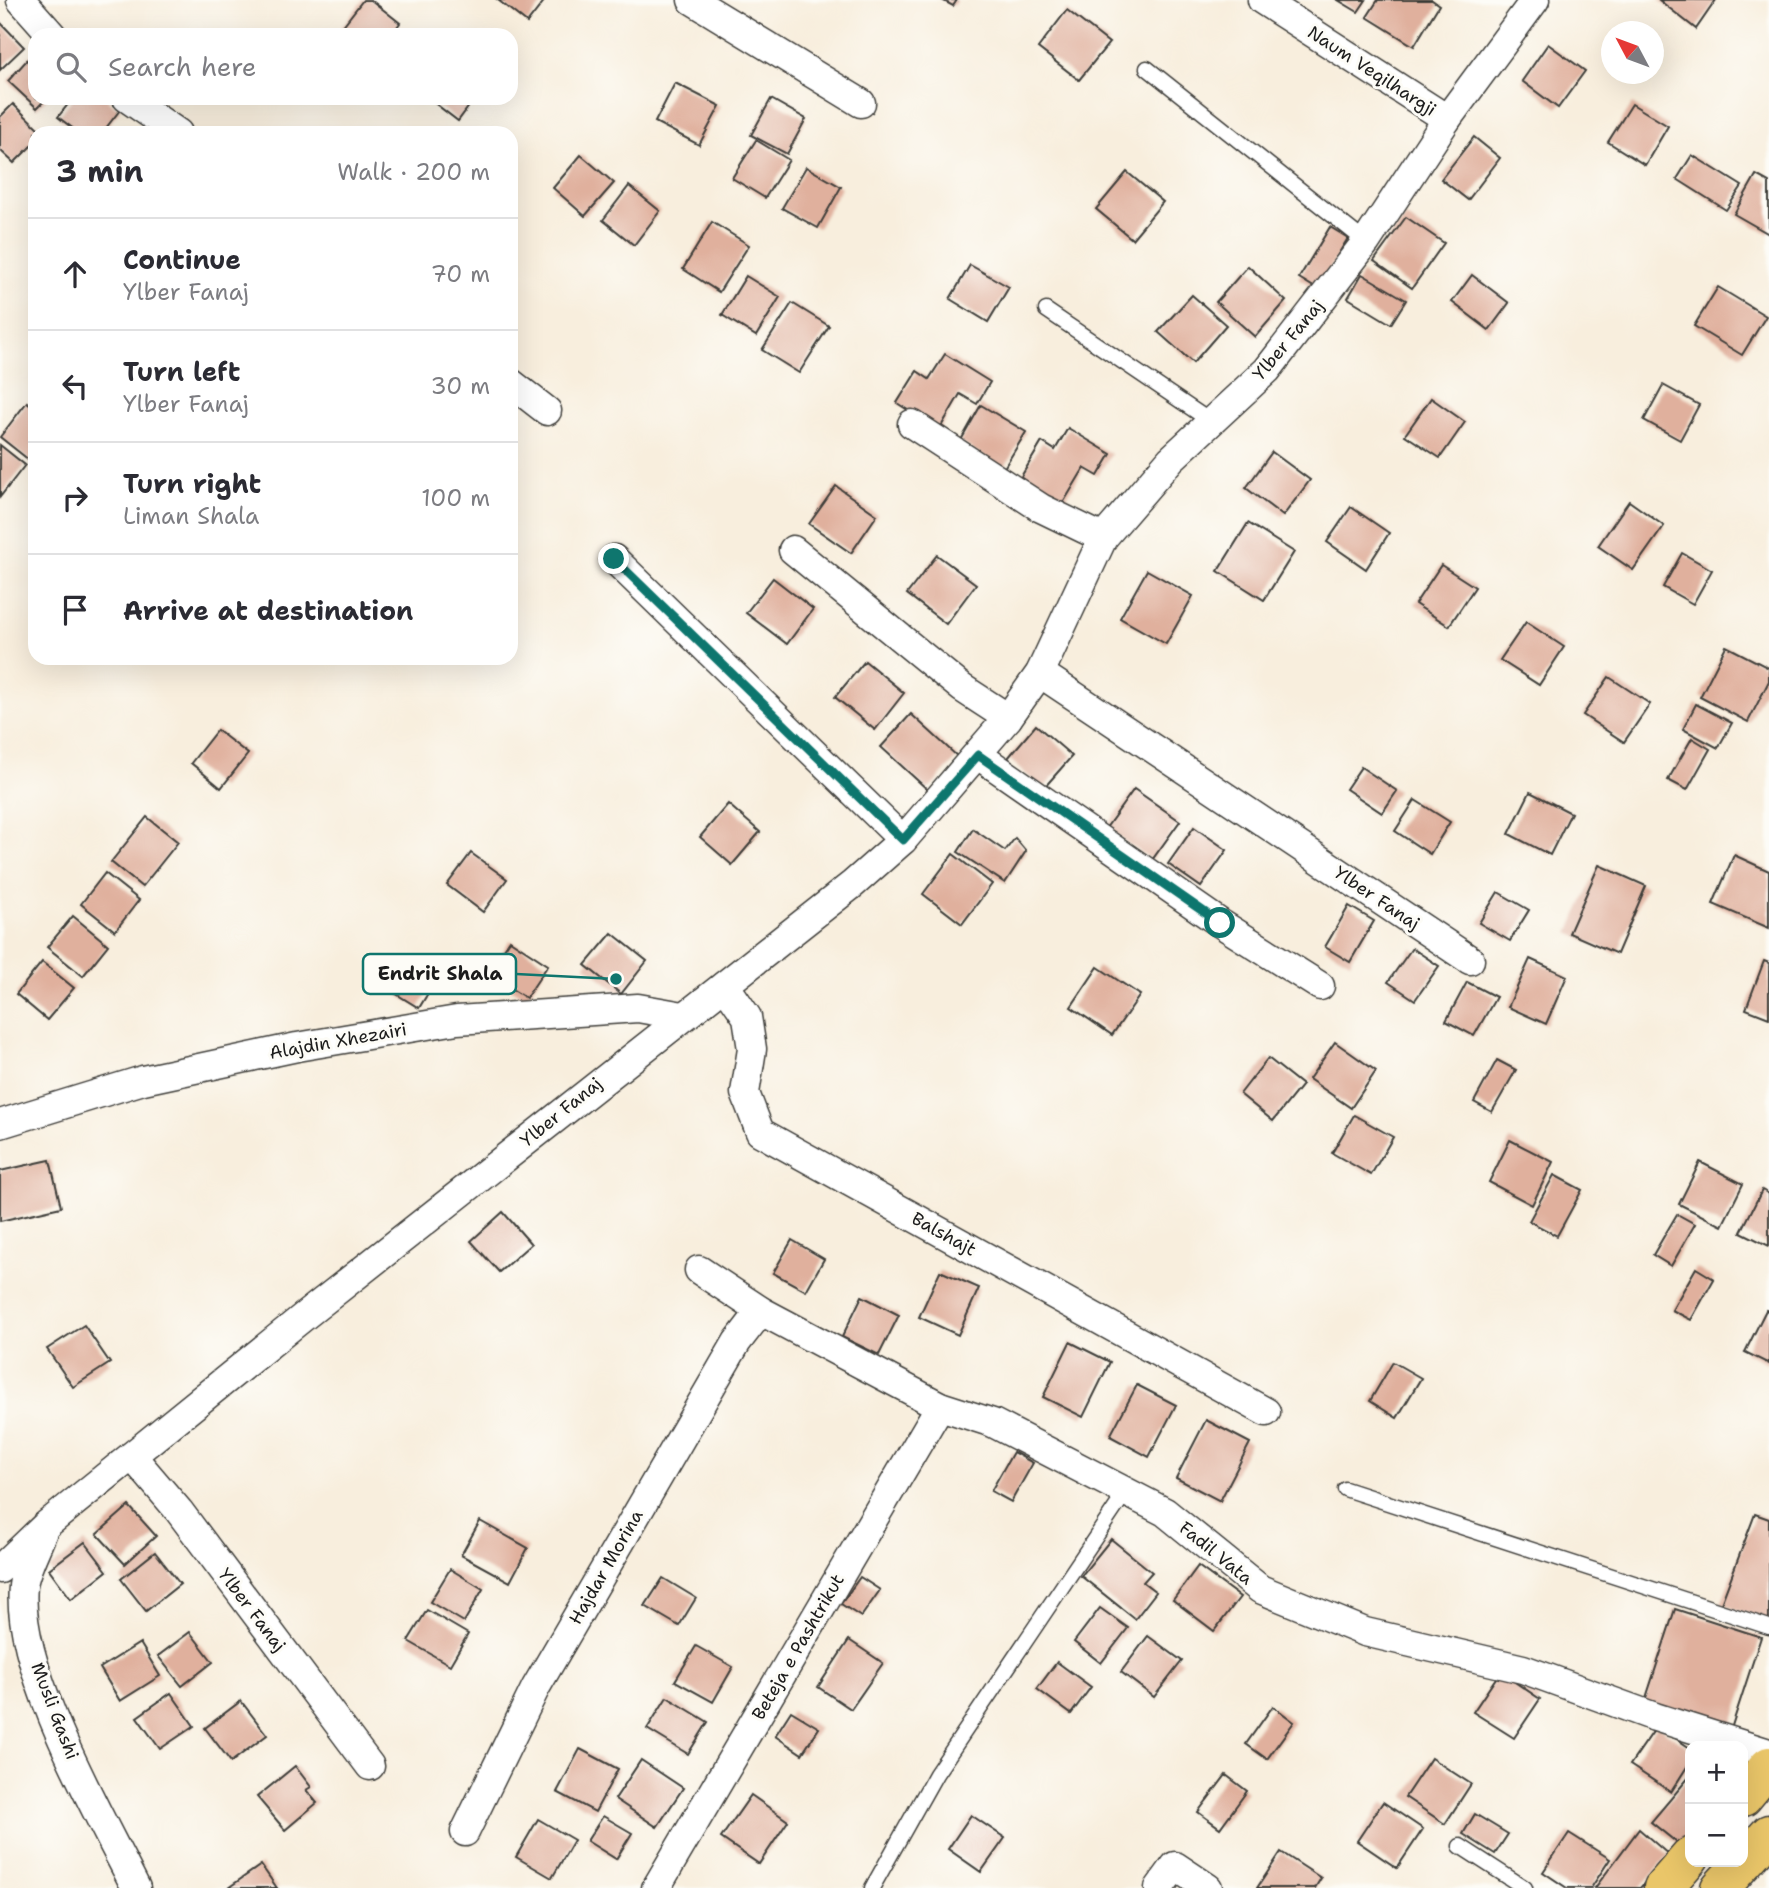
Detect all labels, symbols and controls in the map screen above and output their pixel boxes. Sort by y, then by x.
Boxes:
street label: Naum Veqilhargji [1303,20,1441,122]
north arrow [1601,21,1664,84]
search box [28,28,518,105]
icon: search [52,48,90,86]
text: Search here [108,49,257,84]
text: 3 min [56,151,143,192]
text: Walk · 200 m [337,157,490,187]
text: Continue [123,242,241,277]
icon: ahead [56,255,94,293]
text: 70 m [431,259,490,289]
text: Ylber Fanaj [123,277,249,307]
street label: Ylber Fanaj [1247,295,1329,385]
text: Turn left [123,354,240,389]
icon: left [56,367,94,405]
text: 30 m [431,371,490,401]
text: Ylber Fanaj [123,389,249,419]
text: Turn right [123,466,261,501]
icon: right [56,479,94,517]
text: 100 m [421,483,490,513]
text: Liman Shala [123,501,259,531]
route end [598,543,629,574]
icon: arrive [56,591,94,629]
text: Arrive at destination [123,593,413,628]
street label: Ylber Fanaj [1329,861,1425,935]
route start [1204,907,1235,938]
callout: Endrit Shala [363,954,516,994]
text: Endrit Shala [377,961,503,986]
street label: Alajdin Xhezairi [267,1017,409,1065]
street label: Ylber Fanaj [515,1072,607,1152]
street label: Balshajt [907,1206,981,1262]
street label: Hajdar Morina [563,1505,649,1629]
street label: Fadil Vata [1174,1516,1258,1590]
street label: Ylber Fanaj [213,1563,291,1657]
street label: Beteja e Pashtrikut [746,1570,850,1724]
street label: Musli Gashi [26,1659,84,1763]
map controls [1685,1741,1748,1867]
button: + [1685,1741,1748,1804]
button: − [1685,1804,1748,1867]

